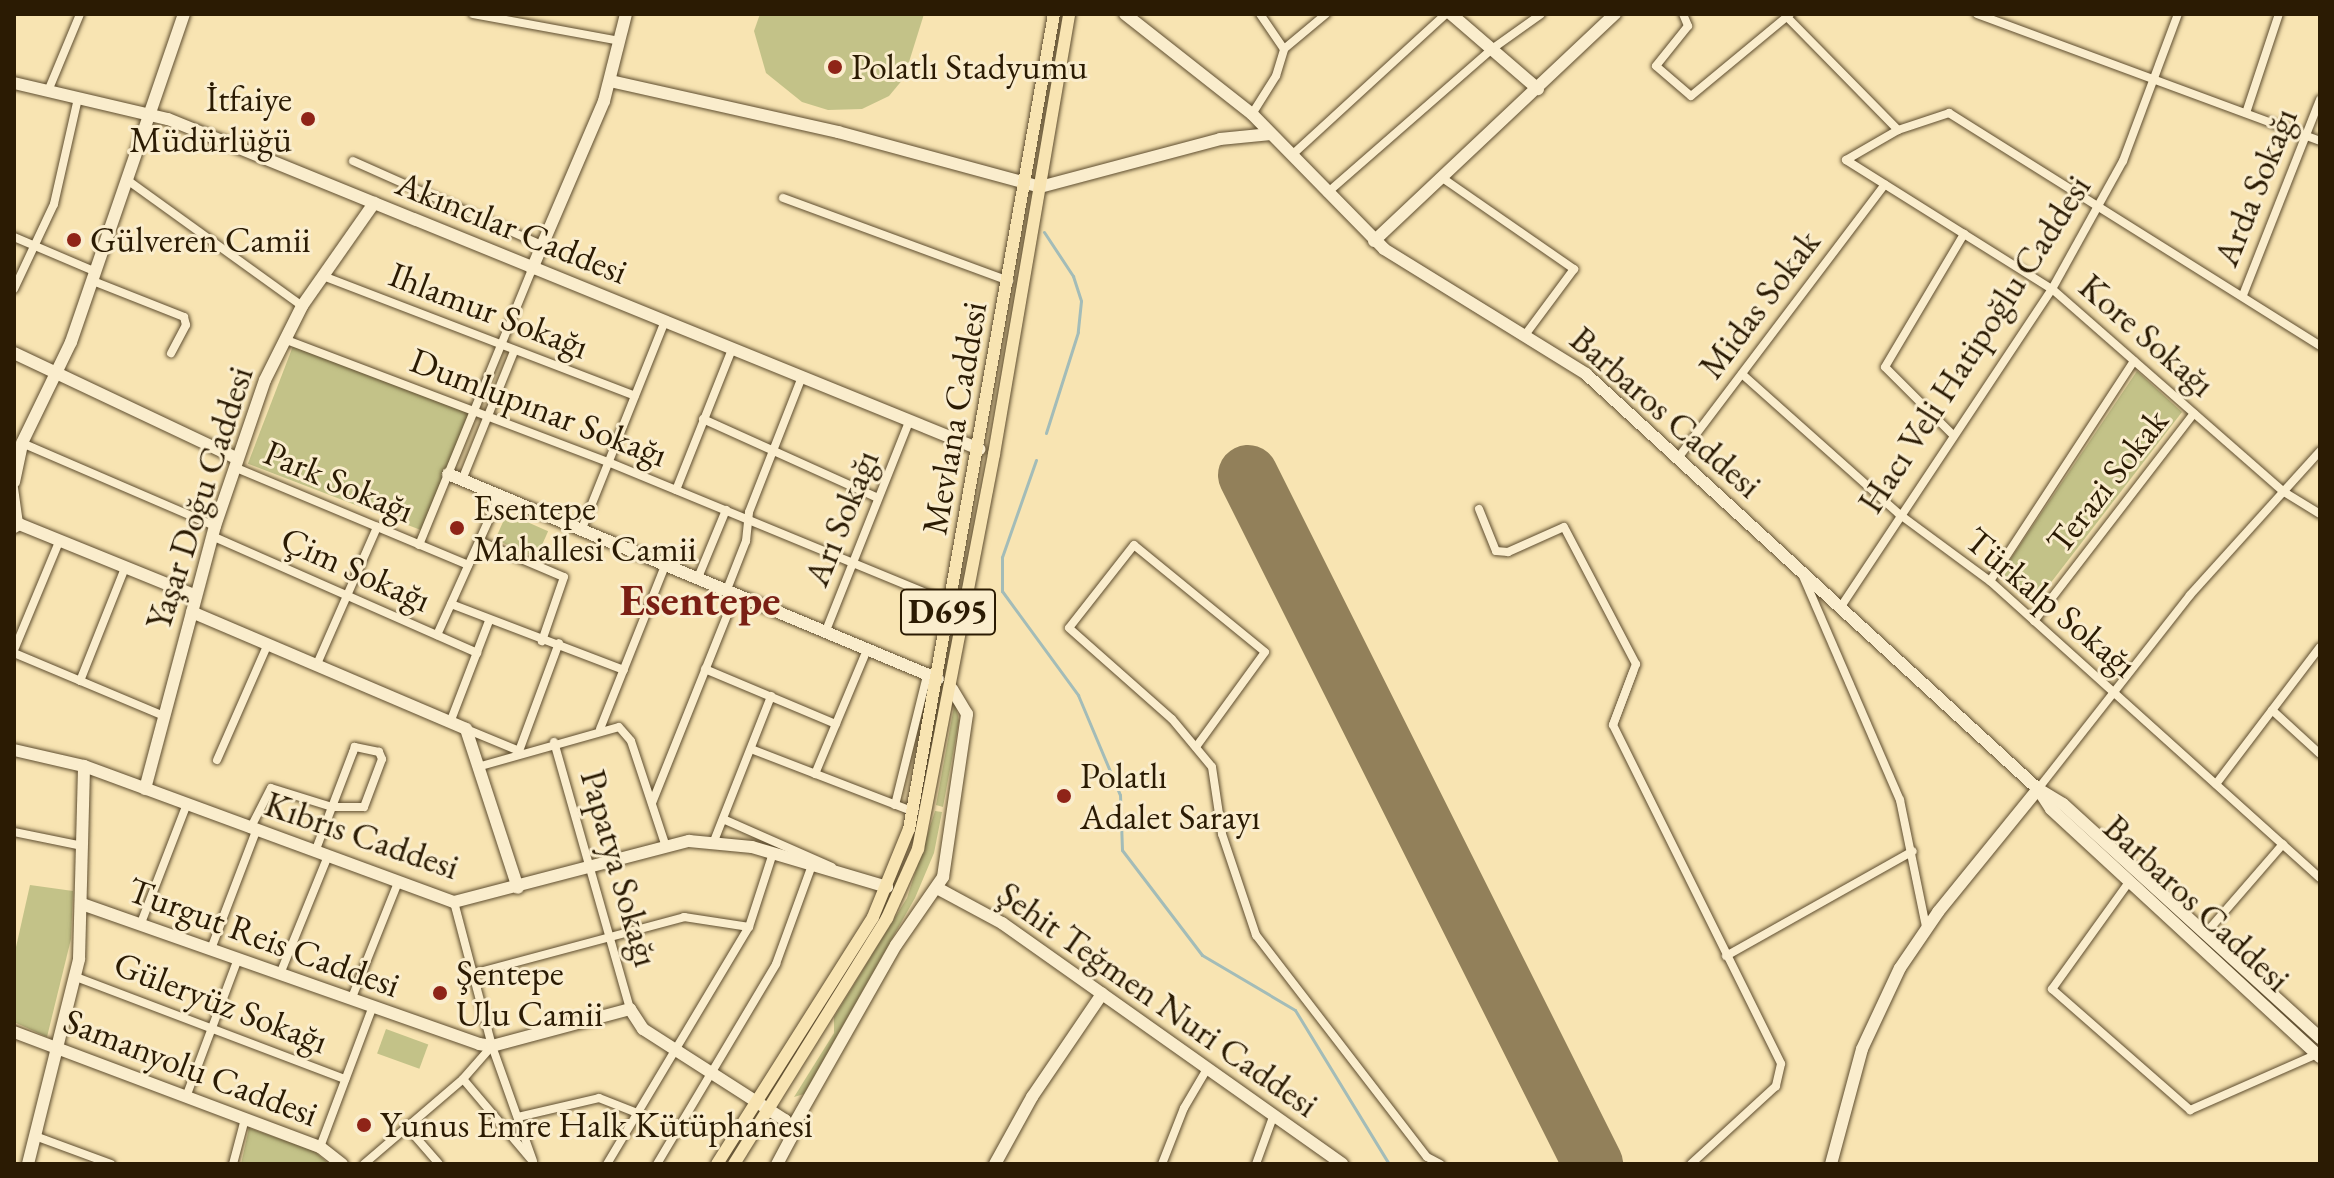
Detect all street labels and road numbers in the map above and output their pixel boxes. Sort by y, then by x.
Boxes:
street label: Arda Sokağı [2204,102,2306,272]
street label: Akıncılar Caddesi [390,161,634,293]
street label: Hacı Veli Hatipoğlu Caddesi [1848,167,2100,521]
street label: Midas Sokak [1689,221,1829,387]
street label: Ihlamur Sokağı [383,252,595,368]
street label: Kore Sokağı [2070,264,2224,406]
street label: Mevlana Caddesi [912,298,996,538]
street label: Barbaros Caddesi [1562,317,1770,507]
street label: Dumlupınar Sokağı [404,338,674,476]
street label: Yaşar Doğu Caddesi [136,361,262,635]
street label: Terazi Sokak [2037,400,2177,562]
street label: Park Sokağı [258,430,420,532]
street label: Arı Sokağı [794,444,888,592]
street label: Çim Sokağı [274,517,438,621]
street label: Türkalp Sokağı [1956,518,2146,686]
road number: D695 [898,582,998,642]
street label: Papatya Sokağı [571,765,669,971]
street label: Kıbrıs Caddesi [259,782,465,888]
street label: Barbaros Caddesi [2095,806,2299,1000]
street label: Turgut Reis Caddesi [122,868,406,1006]
street label: Şehit Teğmen Nuri Caddesi [989,872,1327,1126]
street label: Güleryüz Sokağı [108,941,334,1063]
street label: Samanyolu Caddesi [58,999,324,1135]

